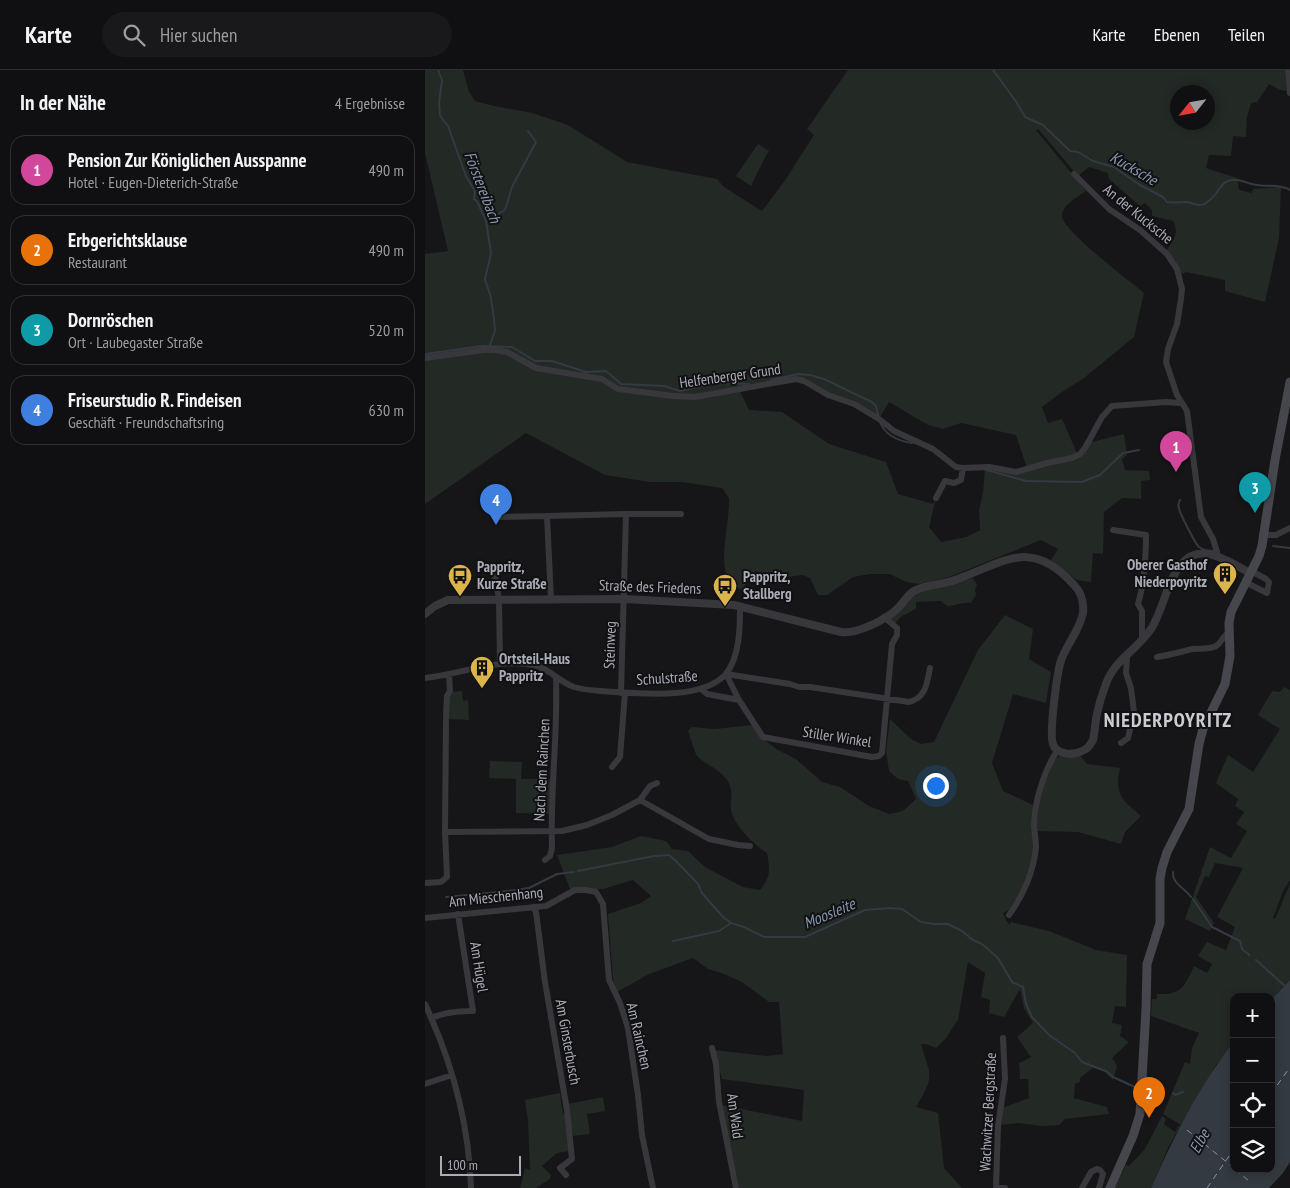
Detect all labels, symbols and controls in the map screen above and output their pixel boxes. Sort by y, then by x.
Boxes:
search box [102,12,452,57]
text: Karte [25,19,72,50]
icon: search [120,21,148,49]
text: Hier suchen [160,23,237,47]
text: Karte [1092,23,1126,46]
text: Ebenen [1154,23,1200,46]
text: Teilen [1228,23,1265,46]
north arrow [1170,85,1215,130]
text: In der Nähe [20,89,106,116]
text: 4 Ergebnisse [335,93,405,113]
water label: Kucksche [1107,147,1162,190]
text: Pension Zur Königlichen Ausspanne [68,148,307,172]
water label: Förstereibach [460,149,506,226]
text: 1 [33,160,41,180]
text: 490 m [369,160,404,180]
text: Hotel · Eugen-Dieterich-Straße [68,172,238,192]
street label: An der Kucksche [1099,180,1177,248]
text: Erbgerichtsklause [68,228,187,252]
text: 2 [33,240,41,260]
text: 490 m [369,240,404,260]
text: Restaurant [68,252,127,272]
text: Dornröschen [68,308,153,332]
text: 3 [33,320,41,340]
text: 520 m [369,320,404,340]
text: Ort · Laubegaster Straße [68,332,203,352]
street label: Helfenberger Grund [678,359,782,392]
text: Friseurstudio R. Findeisen [68,388,242,412]
text: 4 [33,400,41,420]
text: 630 m [369,400,404,420]
text: Geschäft · Freundschaftsring [68,412,224,432]
pin: 1 [1160,431,1192,472]
pin: 3 [1239,472,1271,513]
pin: 4 [480,484,512,525]
place label: Oberer Gasthof Niederpoyritz [1127,555,1208,591]
place label: Pappritz, Kurze Straße [477,557,547,593]
building icon: Oberer Gasthof Niederpoyritz [1212,561,1238,595]
bus stop icon: Pappritz, Kurze Straße [447,563,473,597]
place label: Pappritz, Stallberg [743,567,792,603]
bus stop icon: Pappritz, Stallberg [712,573,738,607]
street label: Straße des Friedens [599,575,702,598]
street label: Steinweg [599,621,620,669]
place label: Ortsteil-Haus Pappritz [499,649,570,685]
building icon: Ortsteil-Haus Pappritz [469,655,495,689]
street label: Schulstraße [636,666,698,689]
district label: NIEDERPOYRITZ [1104,707,1232,733]
street label: Nach dem Rainchen [529,718,554,822]
street label: Stiller Winkel [801,722,873,751]
your location [923,773,949,799]
street label: Am Mieschenhang [448,882,544,911]
water label: Moosleite [800,893,859,933]
street label: Am Hügel [466,940,493,994]
map controls [1230,993,1275,1173]
button: + [1230,993,1275,1038]
street label: Am Ginsterbusch [552,998,585,1086]
street label: Am Rainchen [623,1001,656,1071]
button: − [1230,1038,1275,1083]
street label: Wachwitzer Bergstraße [975,1052,1000,1172]
pin: 2 [1133,1077,1165,1118]
button: locate [1230,1083,1275,1128]
street label: Am Wald [723,1092,748,1140]
water label: Elbe [1184,1124,1214,1156]
button: layers [1230,1128,1275,1173]
scale bar [440,1153,521,1176]
text: 100 m [447,1156,478,1174]

